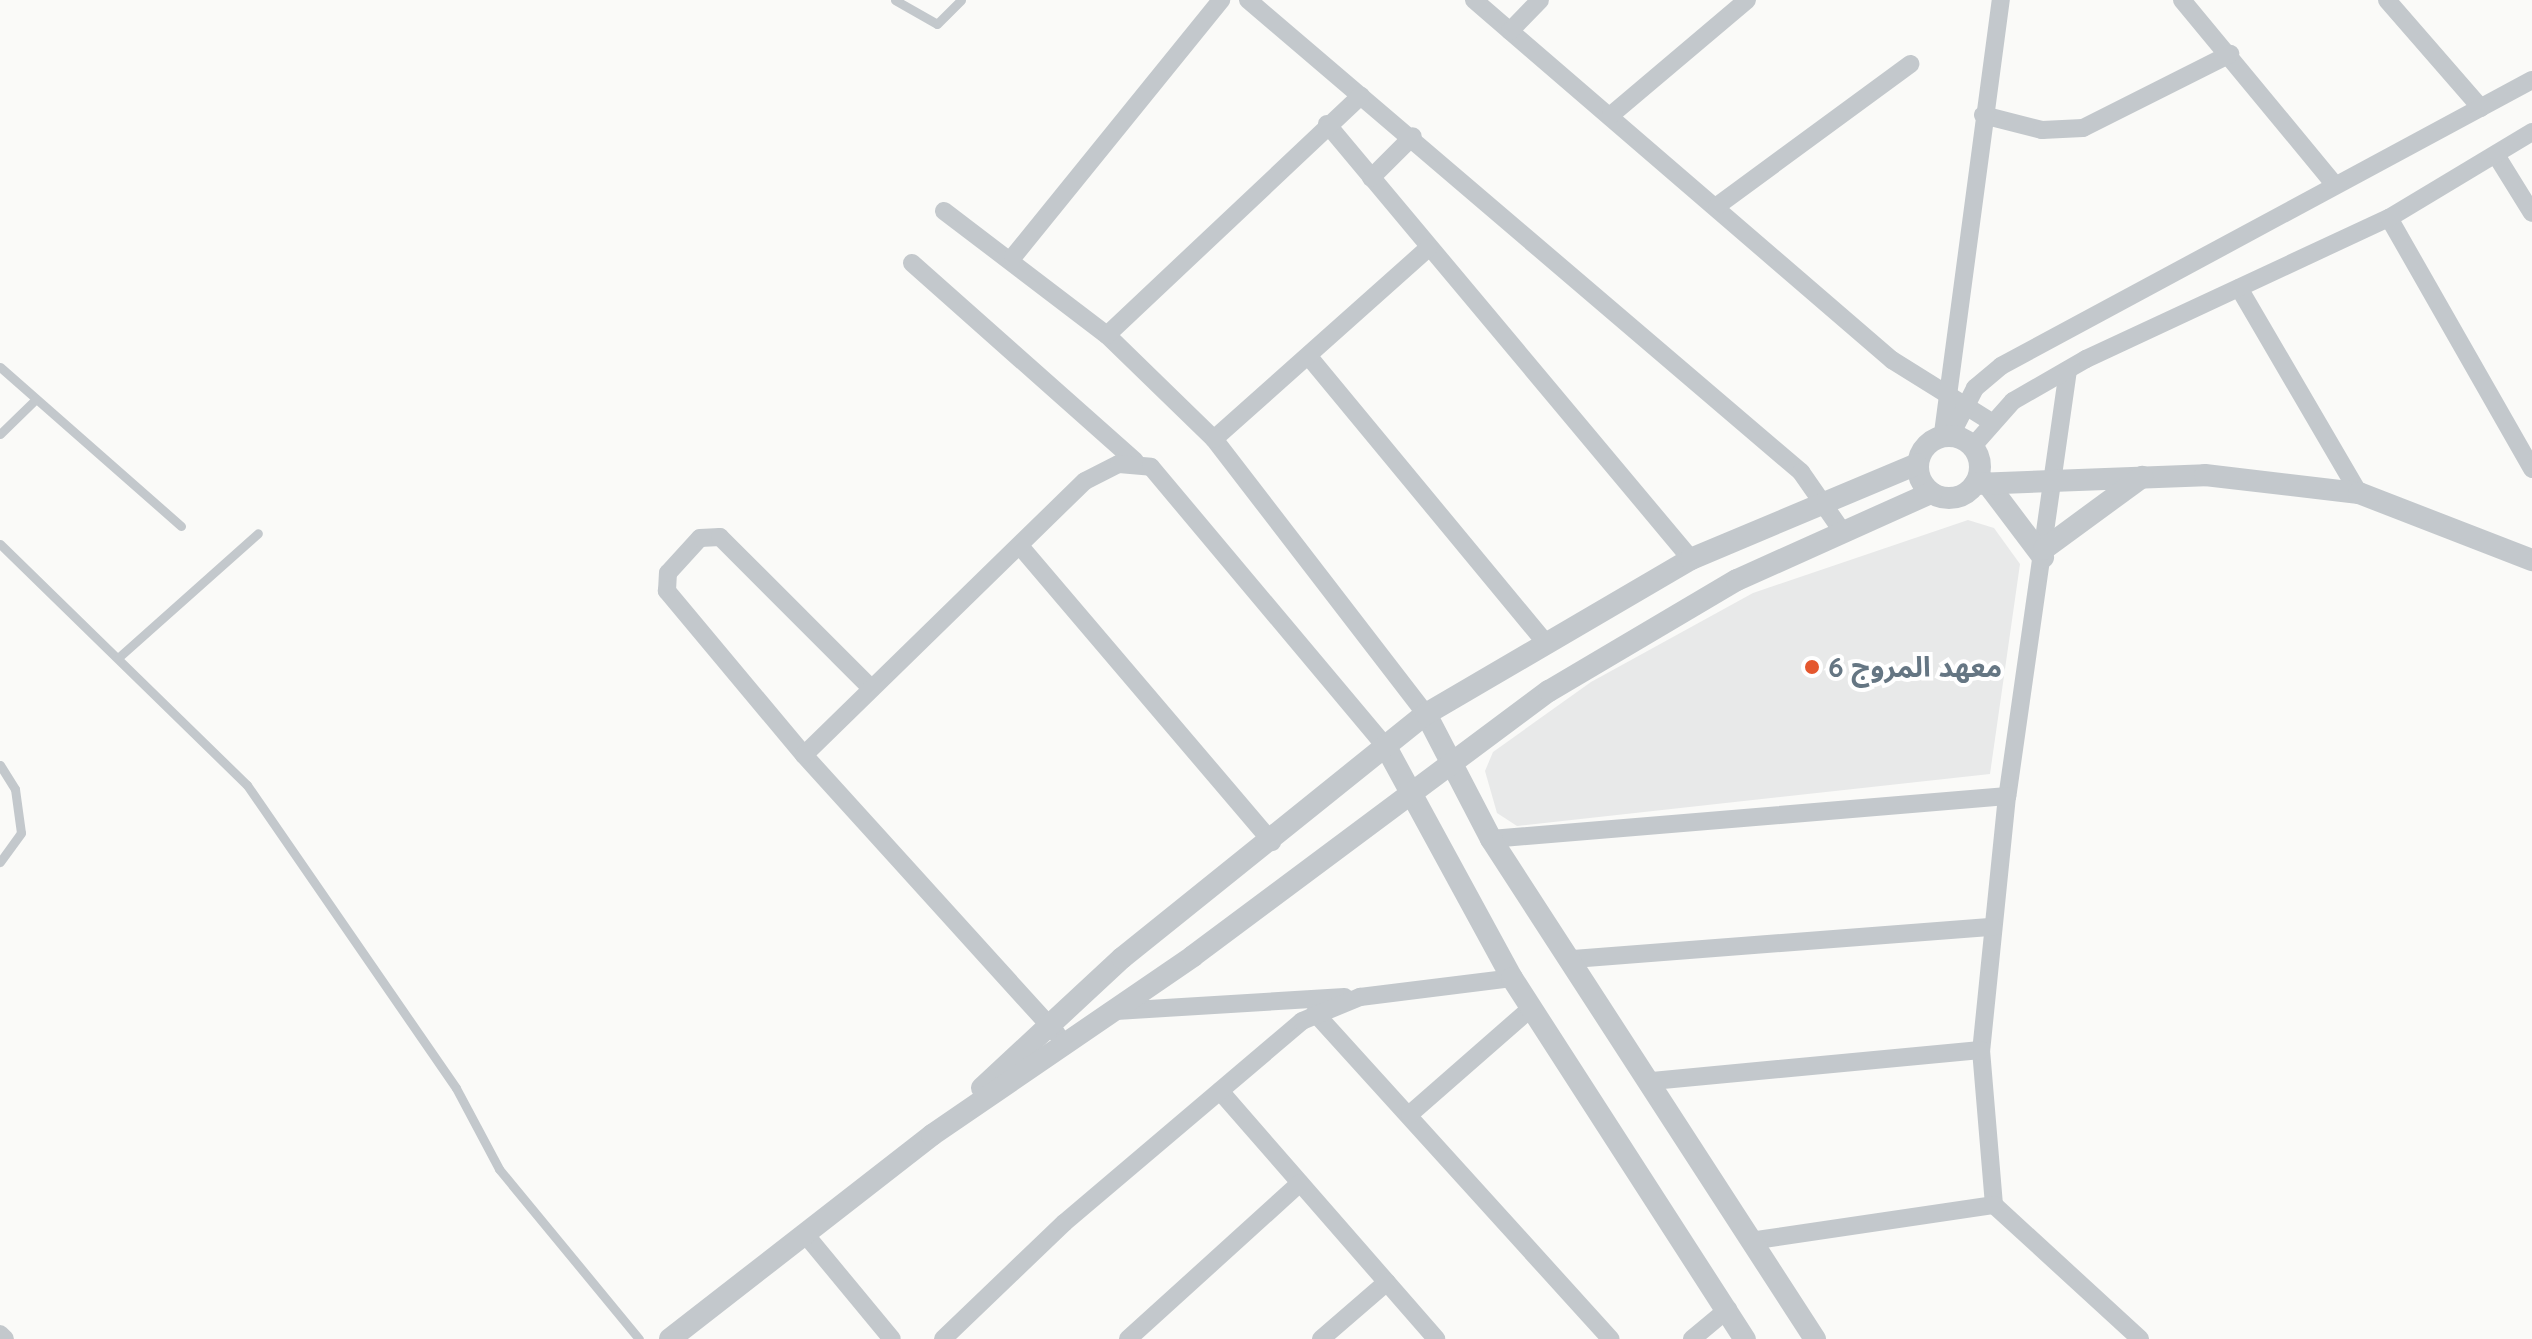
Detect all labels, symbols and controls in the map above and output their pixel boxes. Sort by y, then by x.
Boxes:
place label: معهد المروج 6 [1828,650,2002,684]
marker: معهد المروج 6 [1803,658,1821,676]

